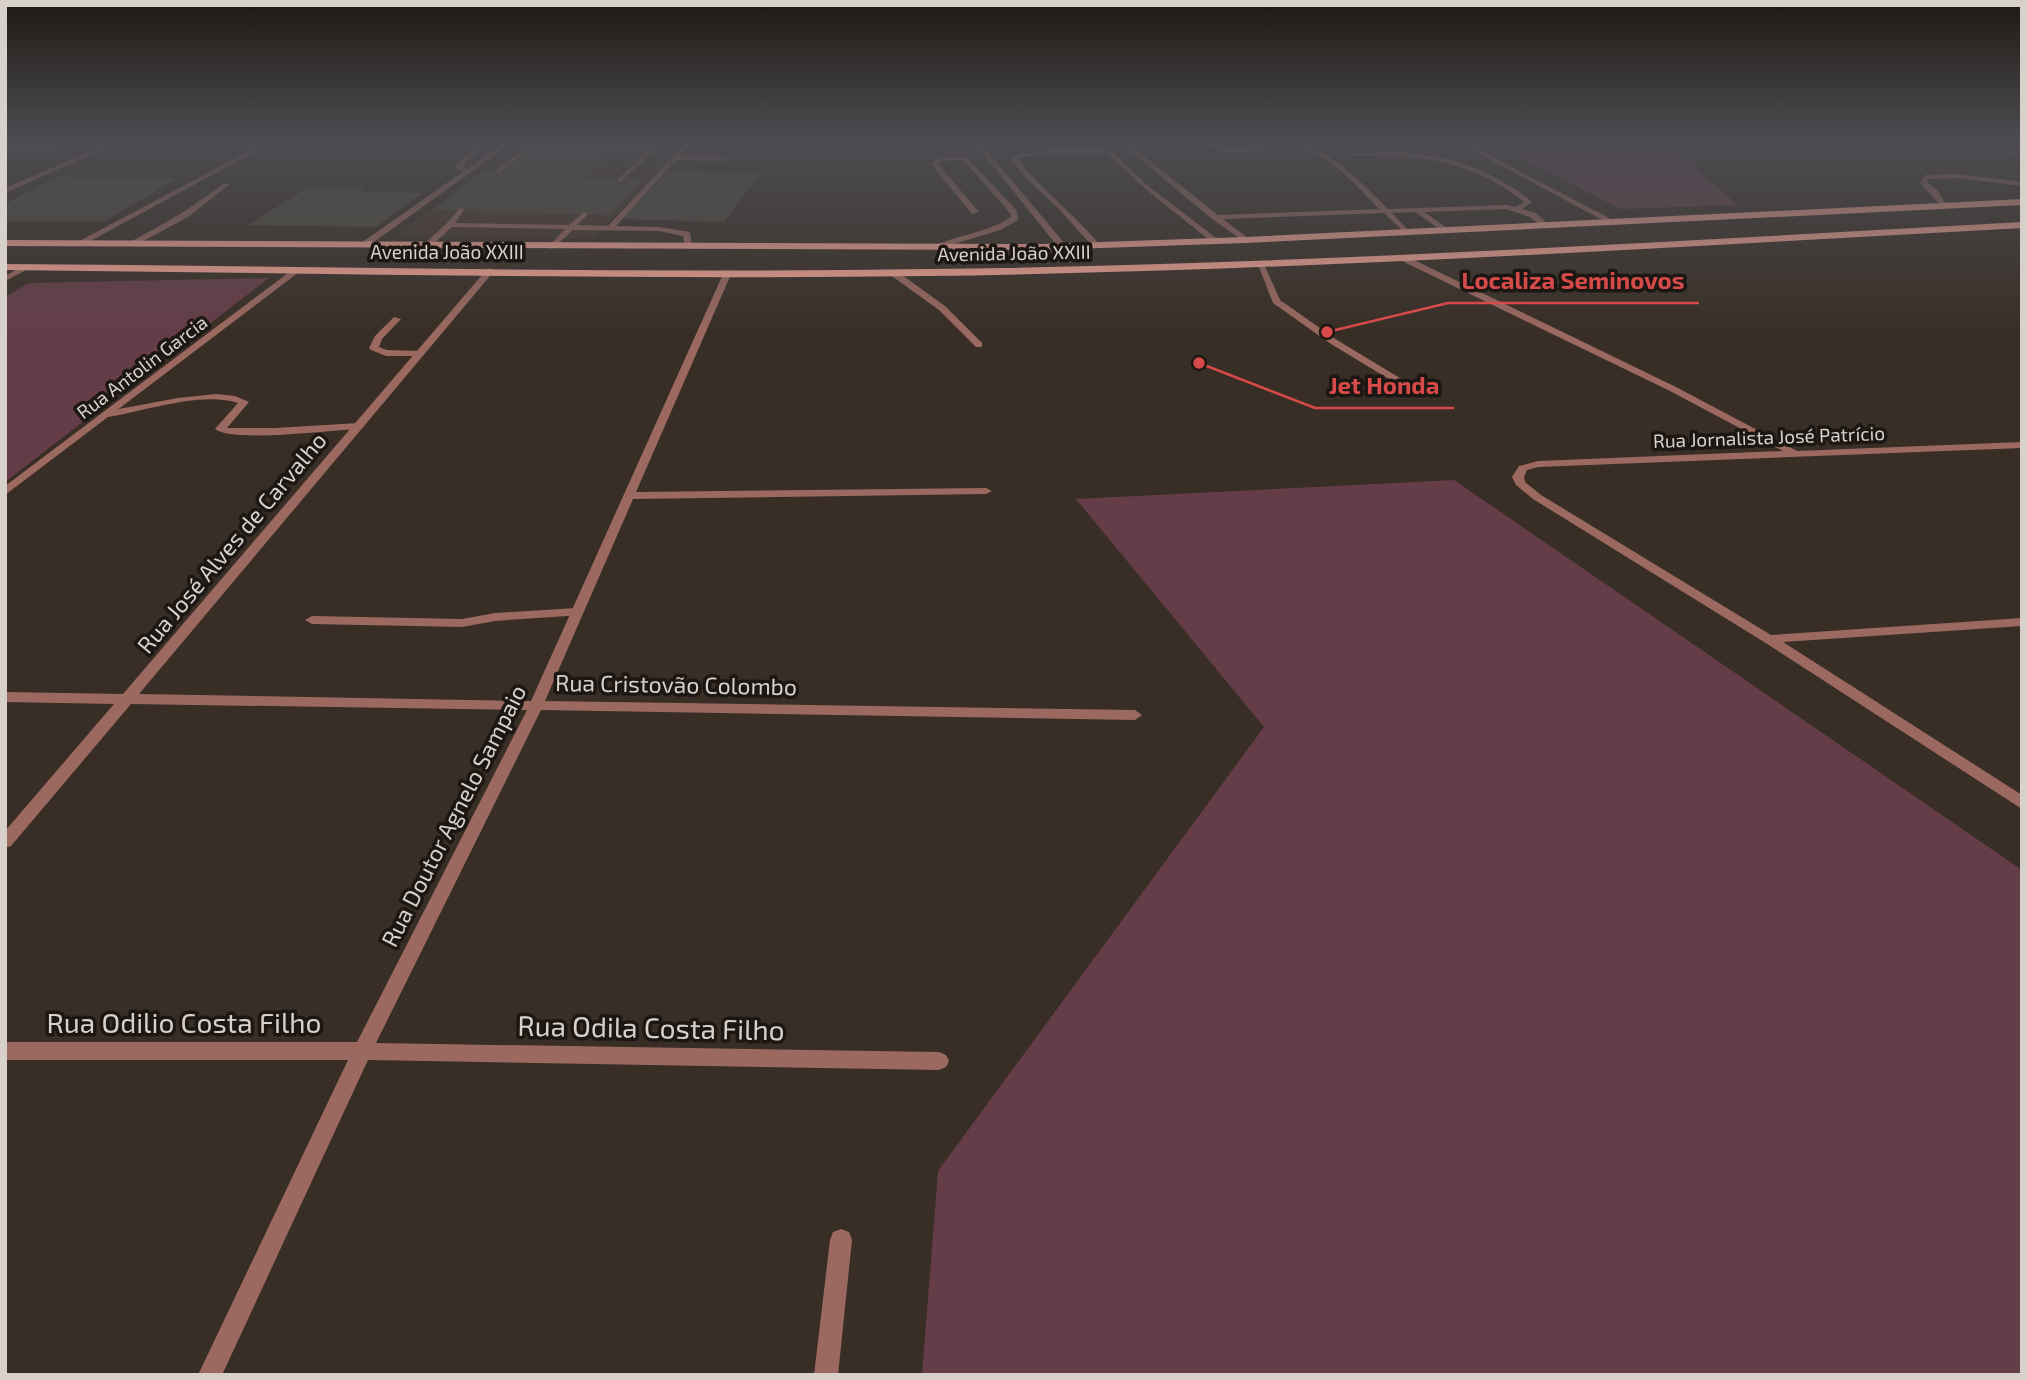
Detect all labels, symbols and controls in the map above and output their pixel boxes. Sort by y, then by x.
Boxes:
street label: Avenida João XXIII [370,240,524,263]
street label: Avenida João XXIII [937,240,1091,265]
callout: Localiza Seminovos [1448,258,1699,303]
text: Localiza Seminovos [1462,265,1684,294]
street label: Rua Antolin Garcia [72,310,212,423]
callout: Jet Honda [1315,363,1454,408]
text: Jet Honda [1329,370,1439,399]
street label: Rua Jornalista José Patrício [1653,421,1885,452]
street label: Rua José Alves de Carvalho [131,426,332,658]
street label: Rua Cristovão Colombo [555,668,797,700]
street label: Rua Doutor Agnelo Sampaio [375,680,531,951]
street label: Rua Odilio Costa Filho [47,1005,321,1039]
street label: Rua Odila Costa Filho [517,1008,785,1046]

